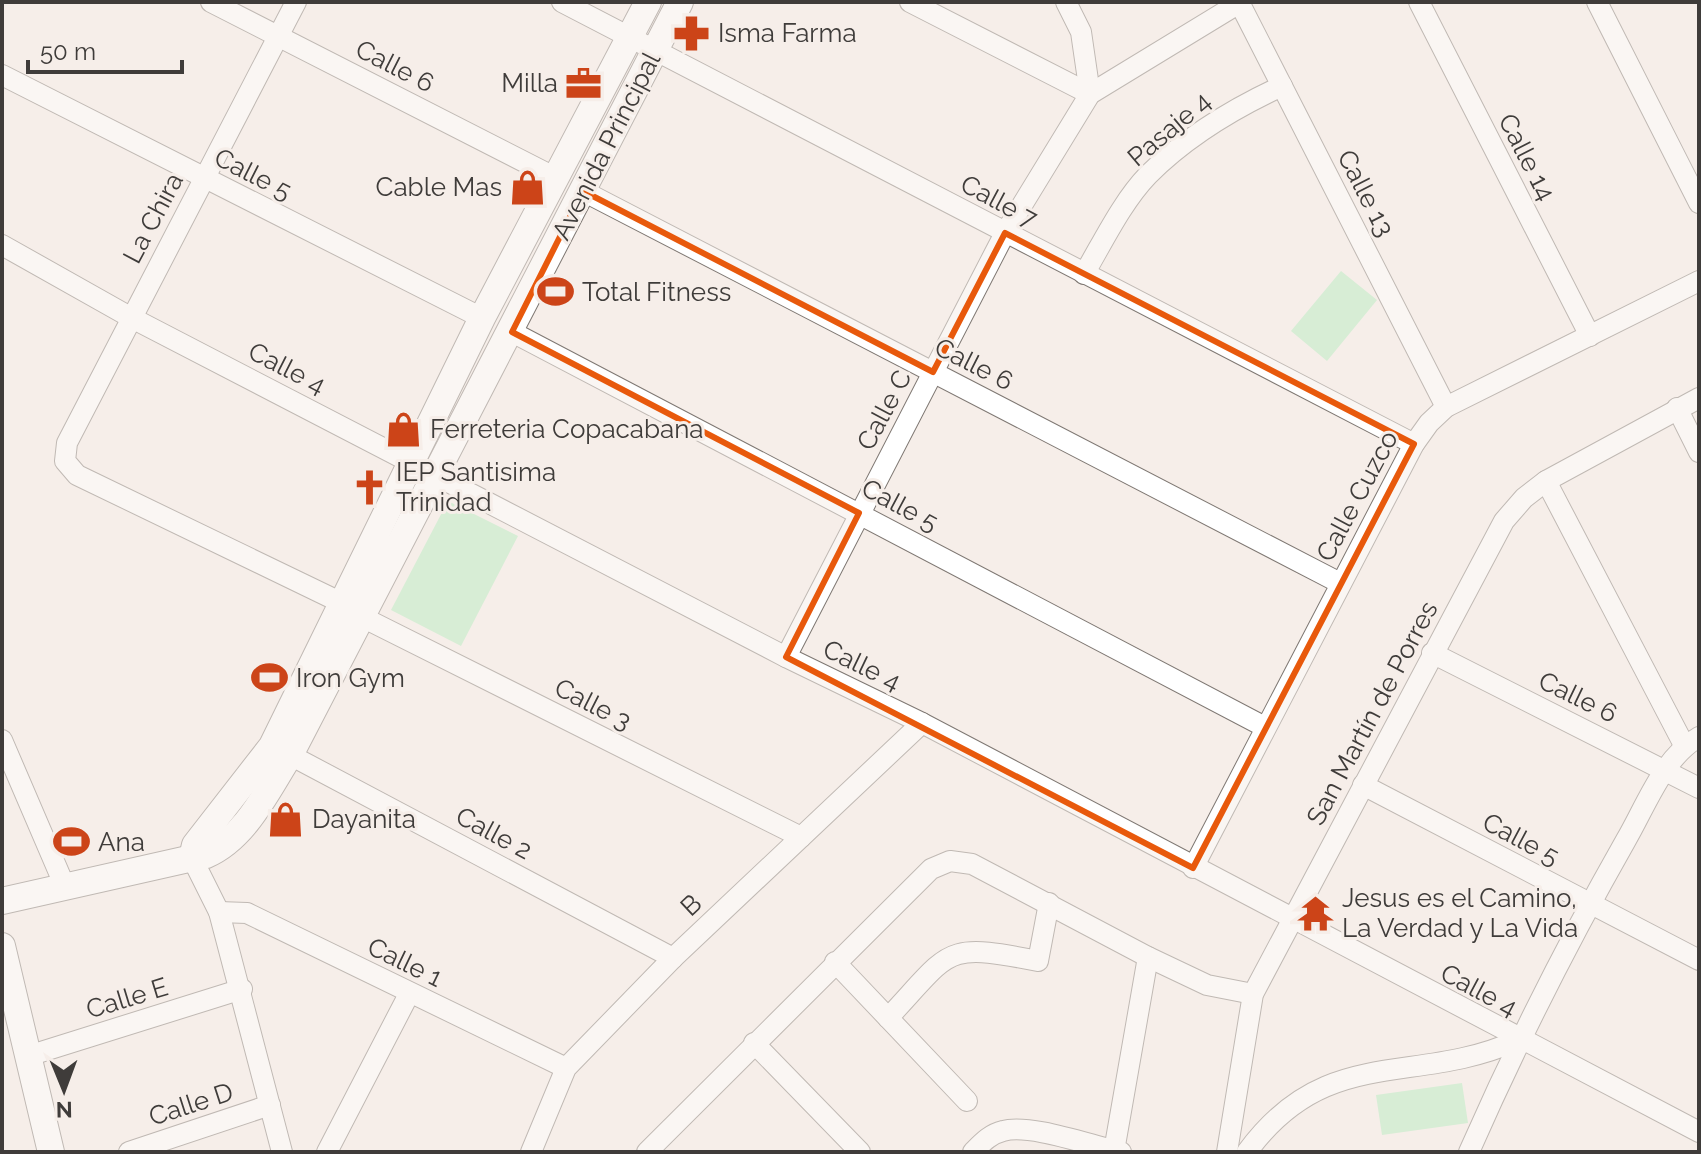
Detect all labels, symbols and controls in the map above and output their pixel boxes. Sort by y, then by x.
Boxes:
pharmacy icon: Isma Farma [673,14,711,52]
place label: Isma Farma [718,18,857,48]
scale bar [28,24,182,74]
street label: Calle 6 [351,34,439,98]
text: 50 m [40,37,96,66]
street label: Avenida Principal [546,46,667,245]
office icon: Milla [565,64,603,102]
place label: Milla [501,68,558,98]
street label: Pasaje 4 [1121,86,1217,172]
street label: Calle 14 [1492,109,1562,205]
street label: Calle 5 [210,142,296,206]
street label: Calle 13 [1332,145,1400,241]
street label: La Chira [117,168,189,268]
shop icon: Cable Mas [509,168,547,206]
street label: Calle 7 [956,169,1042,234]
place label: Cable Mas [376,172,502,202]
sports icon: Total Fitness [537,273,575,311]
place label: Total Fitness [582,277,731,307]
street label: Calle 6 [930,332,1018,396]
street label: Calle 4 [244,336,330,400]
street label: Calle C [851,365,917,455]
shop icon: Ferreteria Copacabana [385,410,423,448]
place label: Ferreteria Copacabana [430,414,704,444]
street label: Calle Cuzco [1310,426,1404,566]
place label: IEP Santisima Trinidad [396,457,556,517]
church icon: IEP Santisima Trinidad [351,468,389,506]
street label: Calle 5 [857,472,943,538]
street label: San Martín de Porres [1300,596,1444,830]
street label: Calle 4 [818,633,906,697]
sports icon: Iron Gym [251,659,289,697]
place label: Iron Gym [296,663,405,693]
street label: Calle 6 [1534,665,1622,729]
street label: Calle 3 [550,672,636,736]
shop icon: Dayanita [267,800,305,838]
street label: Calle 2 [451,801,537,865]
place label: Dayanita [312,804,416,834]
street label: Calle 5 [1478,806,1564,872]
sports icon: Ana [53,823,91,861]
place label: Ana [98,827,145,857]
place label: Jesus es el Camino, La Verdad y La Vida [1342,883,1578,943]
street label: B [674,888,708,922]
temple icon: Jesus es el Camino, La Verdad y La Vida [1297,894,1335,932]
street label: Calle 1 [363,931,447,993]
street label: Calle 4 [1436,957,1522,1023]
street label: Calle E [83,971,171,1025]
north arrow [24,1050,104,1130]
street label: Calle D [145,1076,237,1132]
text: N [56,1097,73,1123]

